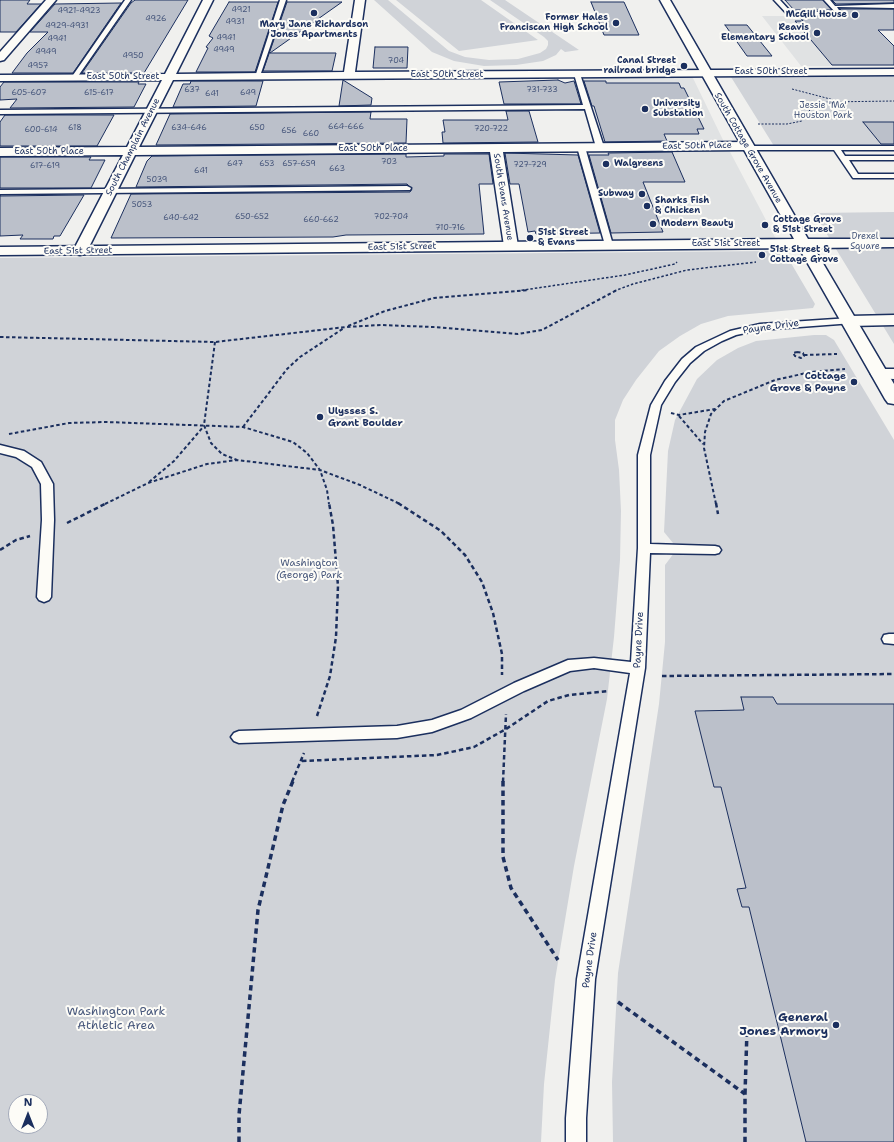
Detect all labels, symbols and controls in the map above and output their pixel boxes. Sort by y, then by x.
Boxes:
house number: 4921 [232,5,250,15]
house number: 4921-4923 [57,6,101,16]
marker: Mary Jane Richardson Jones Apartments [309,8,319,18]
place label: McGill House [786,10,847,20]
marker: McGill House [850,10,860,20]
place label: Former Hales Franciscan High School [500,13,608,34]
house number: 4926 [145,14,167,24]
house number: 4931 [226,17,244,27]
marker: Former Hales Franciscan High School [611,18,621,28]
place label: Mary Jane Richardson Jones Apartments [260,20,368,41]
house number: 4929-4931 [45,21,89,31]
place label: Reavis Elementary School [721,23,809,44]
marker: Reavis Elementary School [812,28,822,38]
house number: 4941 [216,33,236,43]
house number: 4941 [47,34,67,44]
house number: 4949 [213,45,235,55]
house number: 4949 [35,47,57,57]
house number: 4950 [122,51,144,61]
house number: 704 [388,56,404,66]
place label: Canal Street railroad bridge [604,56,676,77]
house number: 4957 [28,61,48,71]
marker: Canal Street railroad bridge [679,61,689,71]
street label: East 50th Street [735,67,807,77]
street label: East 50th Street [411,70,483,80]
street label: East 50th Street [87,72,159,82]
house number: 637 [184,85,200,95]
house number: 731-733 [526,85,558,95]
house number: 605-607 [11,88,47,98]
house number: 615-617 [84,88,114,98]
house number: 649 [240,88,256,98]
house number: 641 [205,89,219,99]
street label: South Cottage Grove Avenue [712,91,784,205]
street label: South Champlain Avenue [104,96,162,198]
place label: University Substation [653,99,703,120]
park label: Jessie 'Ma' Houston Park [794,101,852,122]
marker: University Substation [640,104,650,114]
house number: 664-666 [328,122,364,132]
house number: 618 [68,123,82,133]
house number: 634-646 [171,123,207,133]
house number: 650 [249,123,265,133]
house number: 720-722 [474,124,508,134]
house number: 600-614 [24,125,58,135]
house number: 656 [281,126,297,136]
house number: 660 [303,129,319,139]
street label: East 50th Place [662,140,732,152]
street label: East 50th Place [338,144,408,154]
street label: East 50th Place [14,147,84,157]
street label: South Evans Avenue [491,153,515,241]
house number: 703 [381,157,397,167]
house number: 647 [227,159,243,169]
house number: 653 [259,159,275,169]
house number: 657-659 [282,159,316,169]
marker: Walgreens [601,159,611,169]
place label: Walgreens [614,159,663,169]
house number: 727-729 [513,160,547,170]
house number: 617-619 [30,161,60,171]
house number: 663 [329,164,345,174]
house number: 641 [194,166,208,176]
house number: 5039 [147,175,167,185]
place label: Subway [598,189,634,199]
marker: Subway [637,189,647,199]
place label: Sharks Fish & Chicken [655,196,709,217]
house number: 5053 [132,200,152,210]
marker: Sharks Fish & Chicken [642,201,652,211]
house number: 650-652 [235,212,269,222]
house number: 702-704 [374,212,408,222]
house number: 640-642 [163,213,199,223]
house number: 660-662 [303,215,339,225]
place label: Cottage Grove & 51st Street [773,215,841,236]
marker: Modern Beauty [648,219,658,229]
place label: Modern Beauty [661,219,734,229]
marker: Cottage Grove & 51st Street [760,220,770,230]
house number: 710-716 [435,223,465,233]
place label: 51st Street & Evans [538,228,588,249]
park label: Drexel Square [850,232,880,253]
marker: 51st Street & Evans [525,233,535,243]
street label: East 51st Street [692,239,760,249]
street label: East 51st Street [368,241,436,253]
street label: East 51st Street [44,245,112,257]
place label: 51st Street & Cottage Grove [770,245,838,266]
marker: 51st Street & Cottage Grove [757,250,767,260]
street label: Payne Drive [742,317,800,337]
place label: Cottage Grove & Payne [770,370,846,394]
marker: Cottage Grove & Payne [849,377,859,387]
place label: Ulysses S. Grant Boulder [328,405,403,428]
marker: Ulysses S. Grant Boulder [315,412,325,422]
park label: Washington (George) Park [276,557,342,580]
street label: Payne Drive [632,611,646,669]
street label: Payne Drive [580,931,600,989]
park label: Washington Park Athletic Area [67,1005,165,1033]
place label: General Jones Armory [739,1011,828,1039]
marker: General Jones Armory [831,1020,841,1030]
north arrow [8,1094,48,1134]
text: N [24,1095,32,1110]

